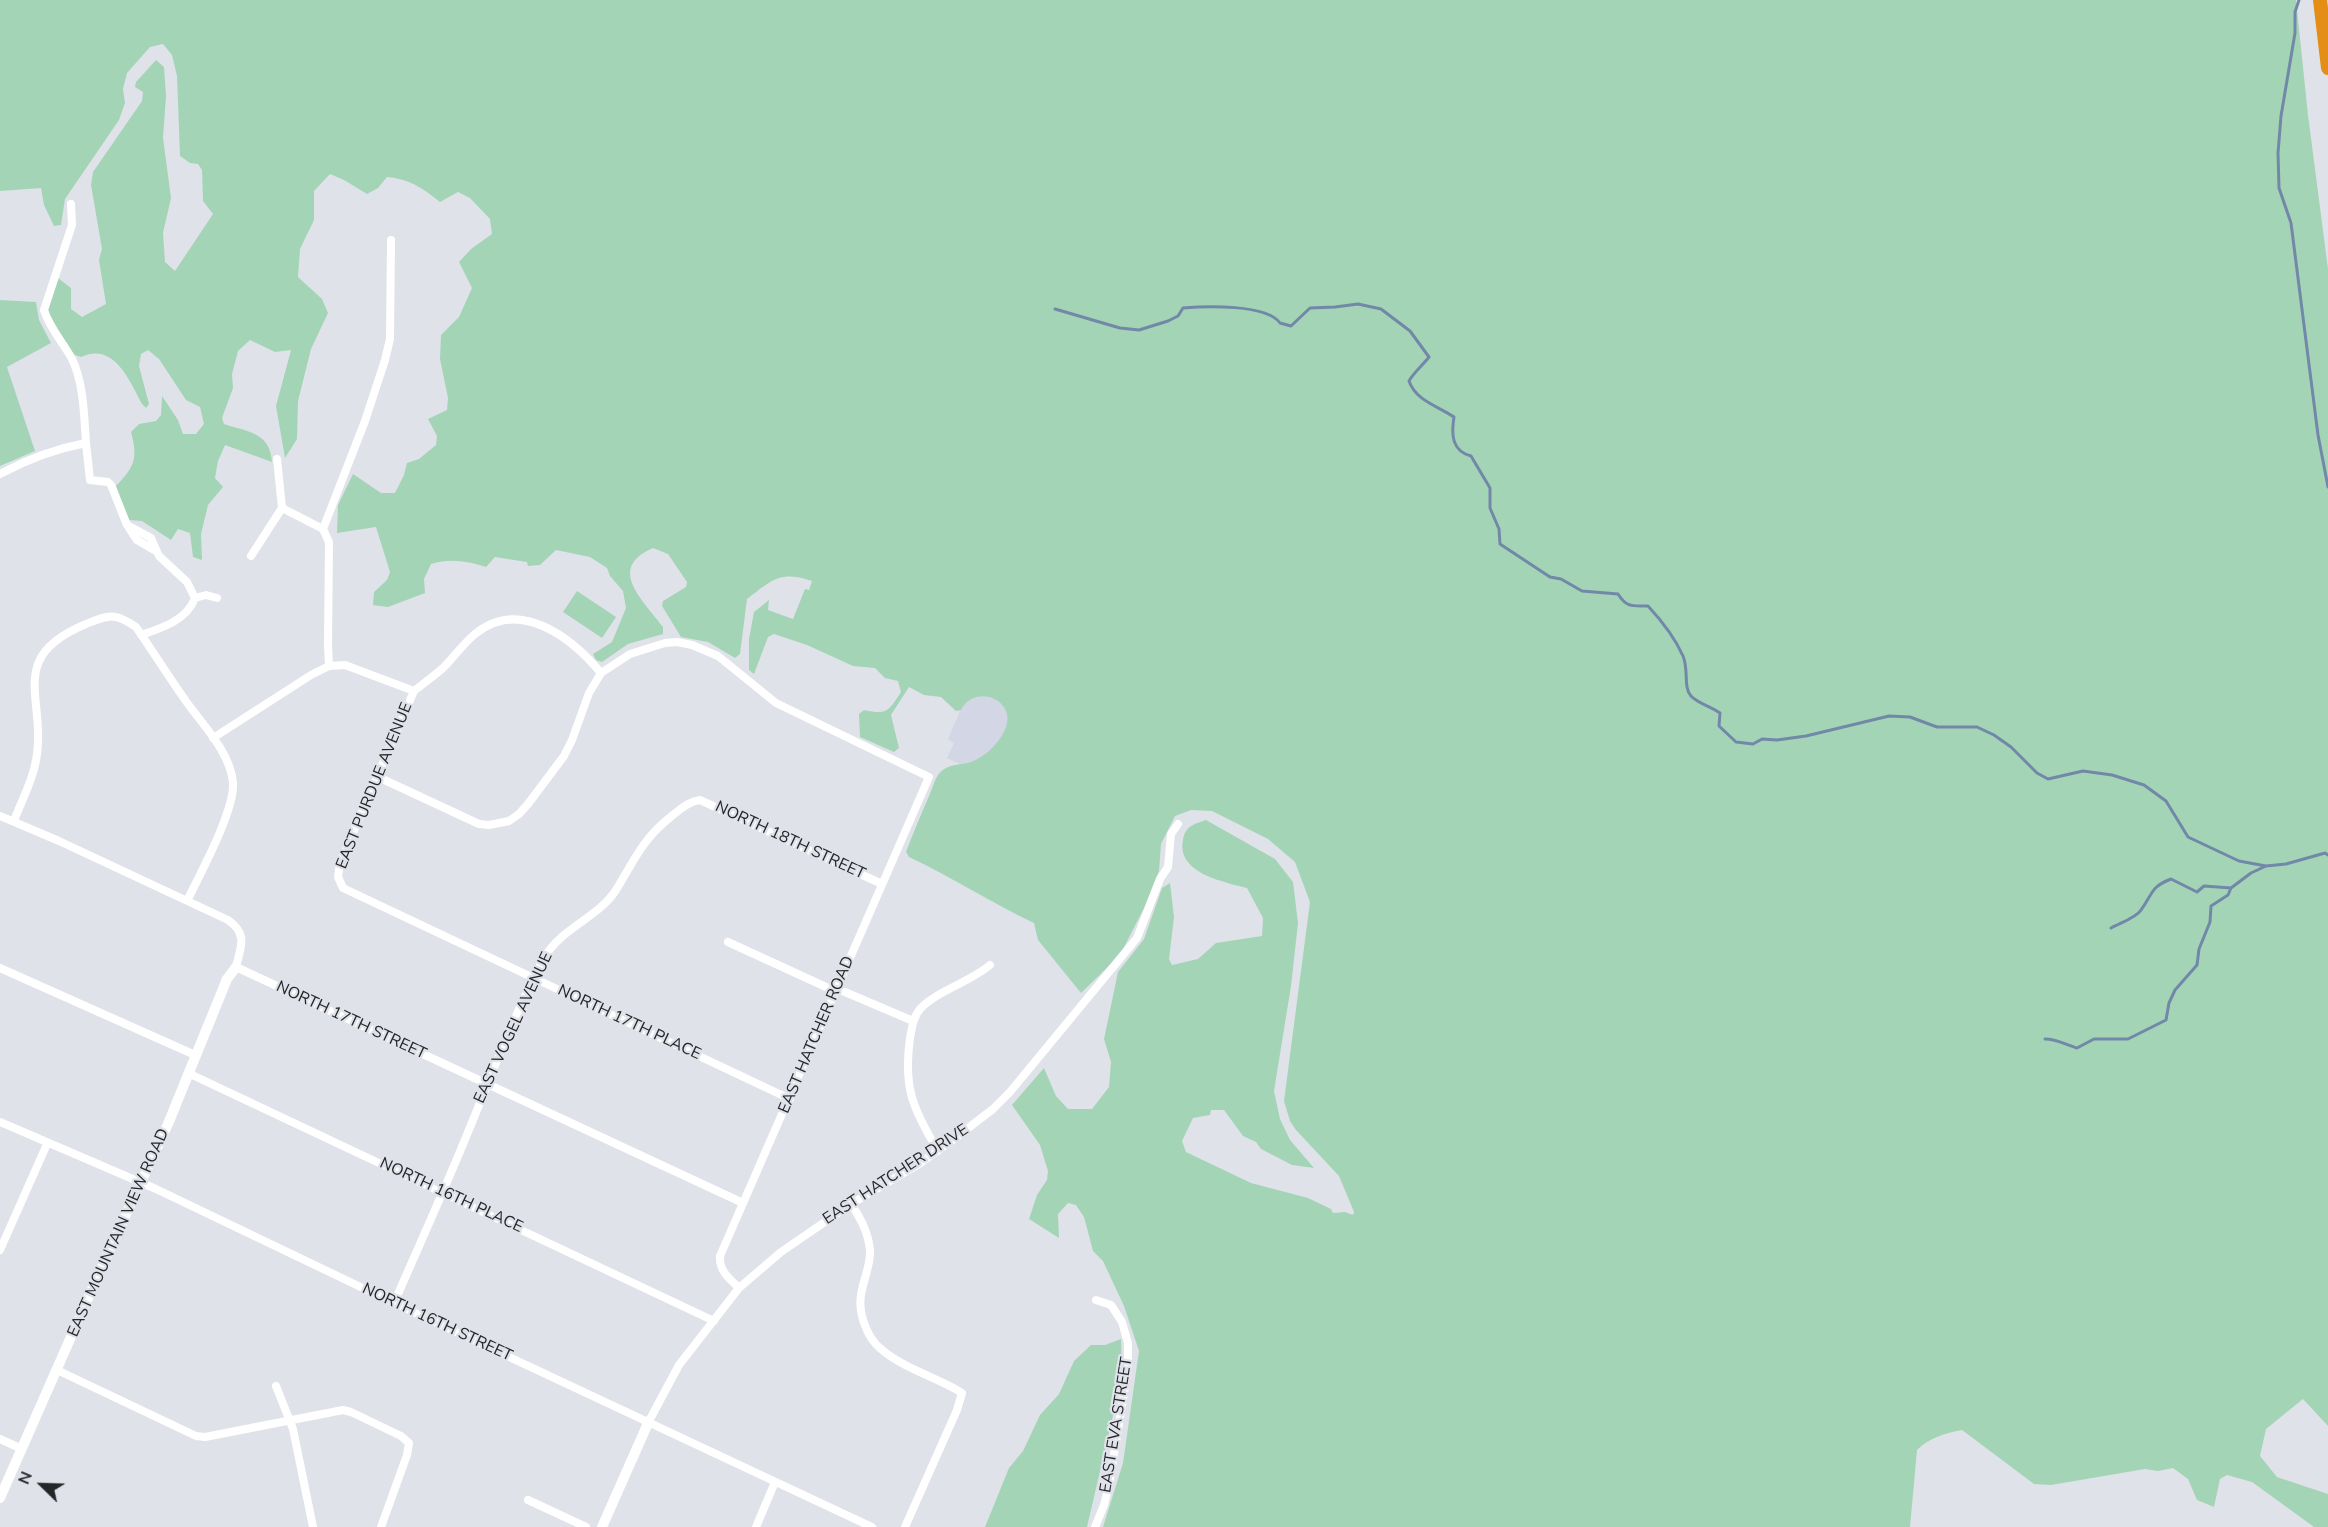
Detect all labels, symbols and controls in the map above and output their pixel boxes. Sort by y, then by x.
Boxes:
street label: EAST PURDUE AVENUE [333,700,417,872]
street label: NORTH 18TH STREET [712,798,868,884]
street label: EAST VOGEL AVENUE [470,949,558,1107]
street label: EAST HATCHER ROAD [775,954,859,1116]
street label: NORTH 17TH STREET [273,978,429,1064]
street label: NORTH 17TH PLACE [554,981,704,1065]
street label: EAST HATCHER DRIVE [820,1121,972,1229]
street label: EAST MOUNTAIN VIEW ROAD [64,1126,174,1340]
street label: NORTH 16TH PLACE [376,1154,526,1238]
street label: NORTH 16TH STREET [359,1280,515,1366]
street label: EAST EVA STREET [1097,1356,1137,1494]
north arrow [12,1455,72,1515]
text: N [13,1468,38,1488]

